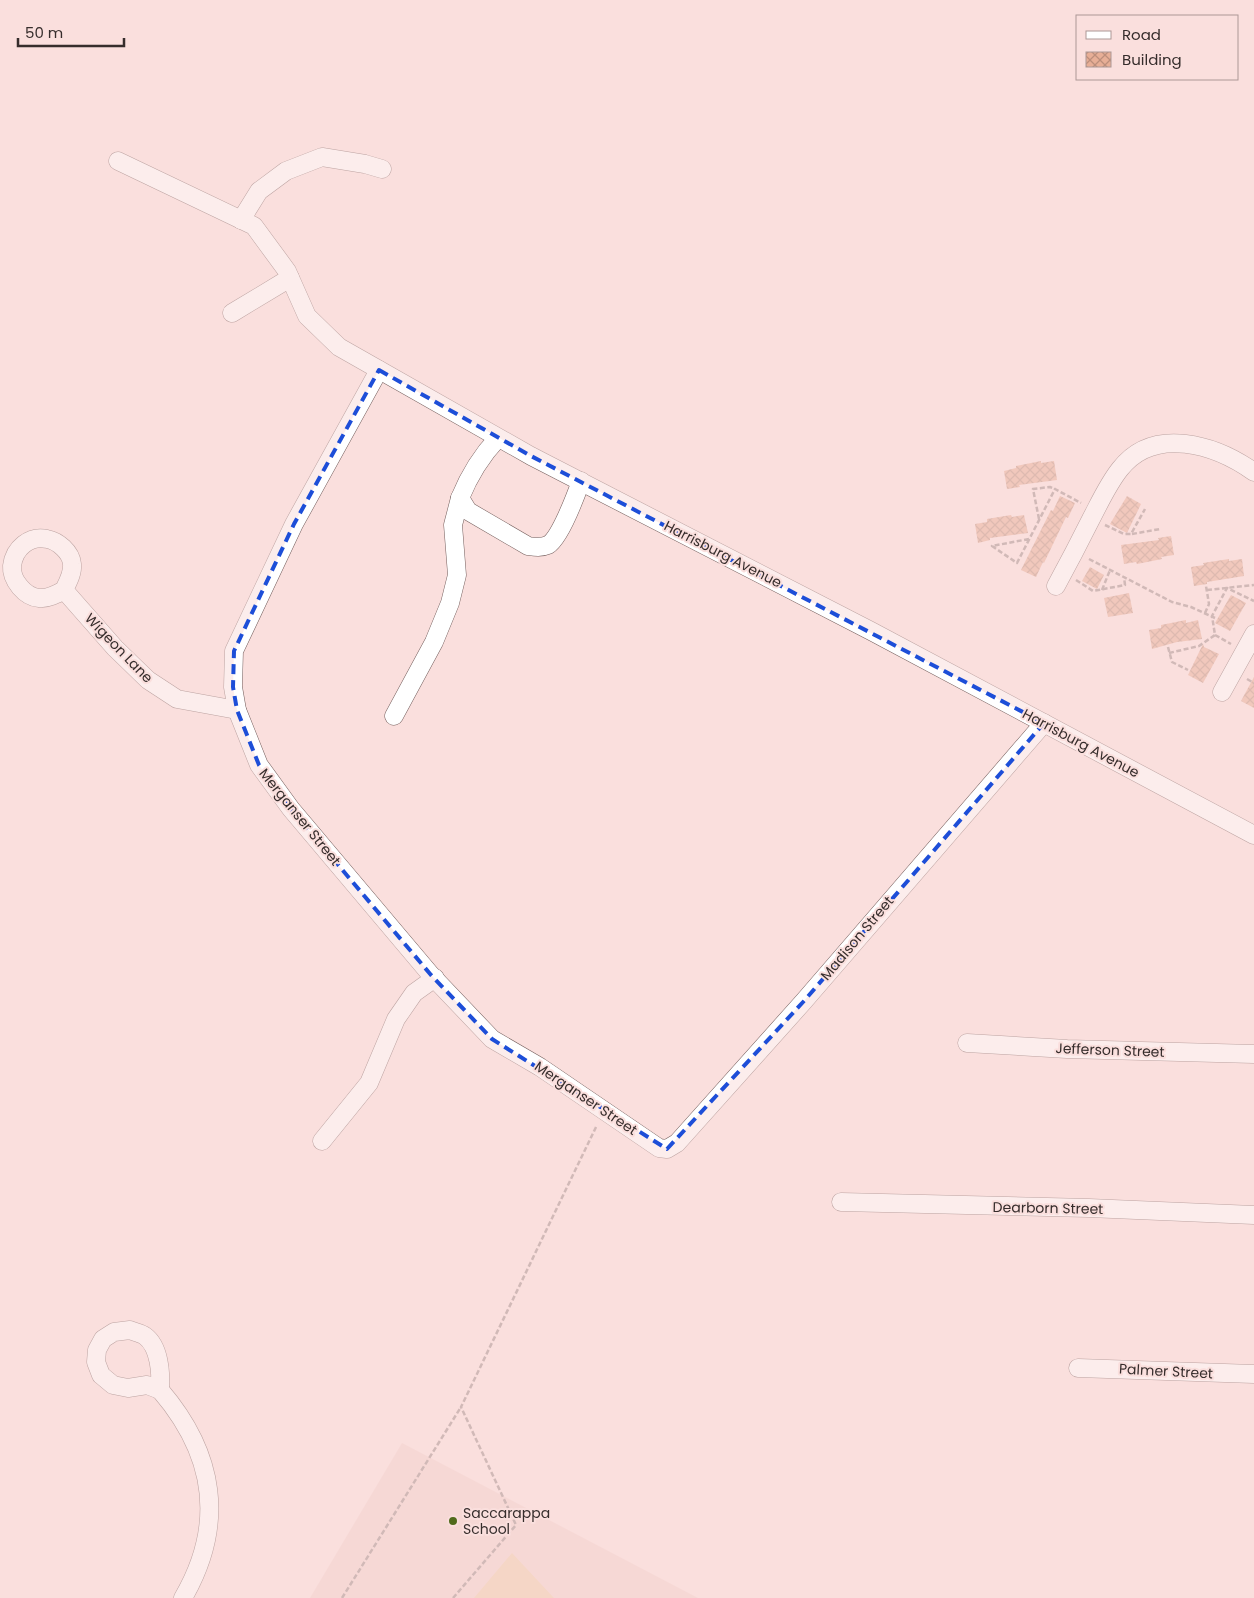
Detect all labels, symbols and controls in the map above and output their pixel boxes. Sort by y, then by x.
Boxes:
scale bar [18,15,124,47]
legend [1076,15,1239,80]
text: 50 m [25,22,63,43]
text: Road [1122,24,1161,45]
text: Building [1122,49,1182,70]
street label: Harrisburg Avenue [661,516,786,593]
street label: Wigeon Lane [81,609,158,688]
street label: Harrisburg Avenue [1019,704,1143,782]
street label: Merganser Street [255,764,345,870]
street label: Madison Street [816,892,898,984]
street label: Jefferson Street [1055,1038,1165,1062]
street label: Merganser Street [531,1056,641,1140]
street label: Dearborn Street [993,1197,1103,1219]
street label: Palmer Street [1119,1359,1213,1383]
place label: Saccarappa School [463,1503,550,1539]
marker: Saccarappa School [447,1515,459,1527]

